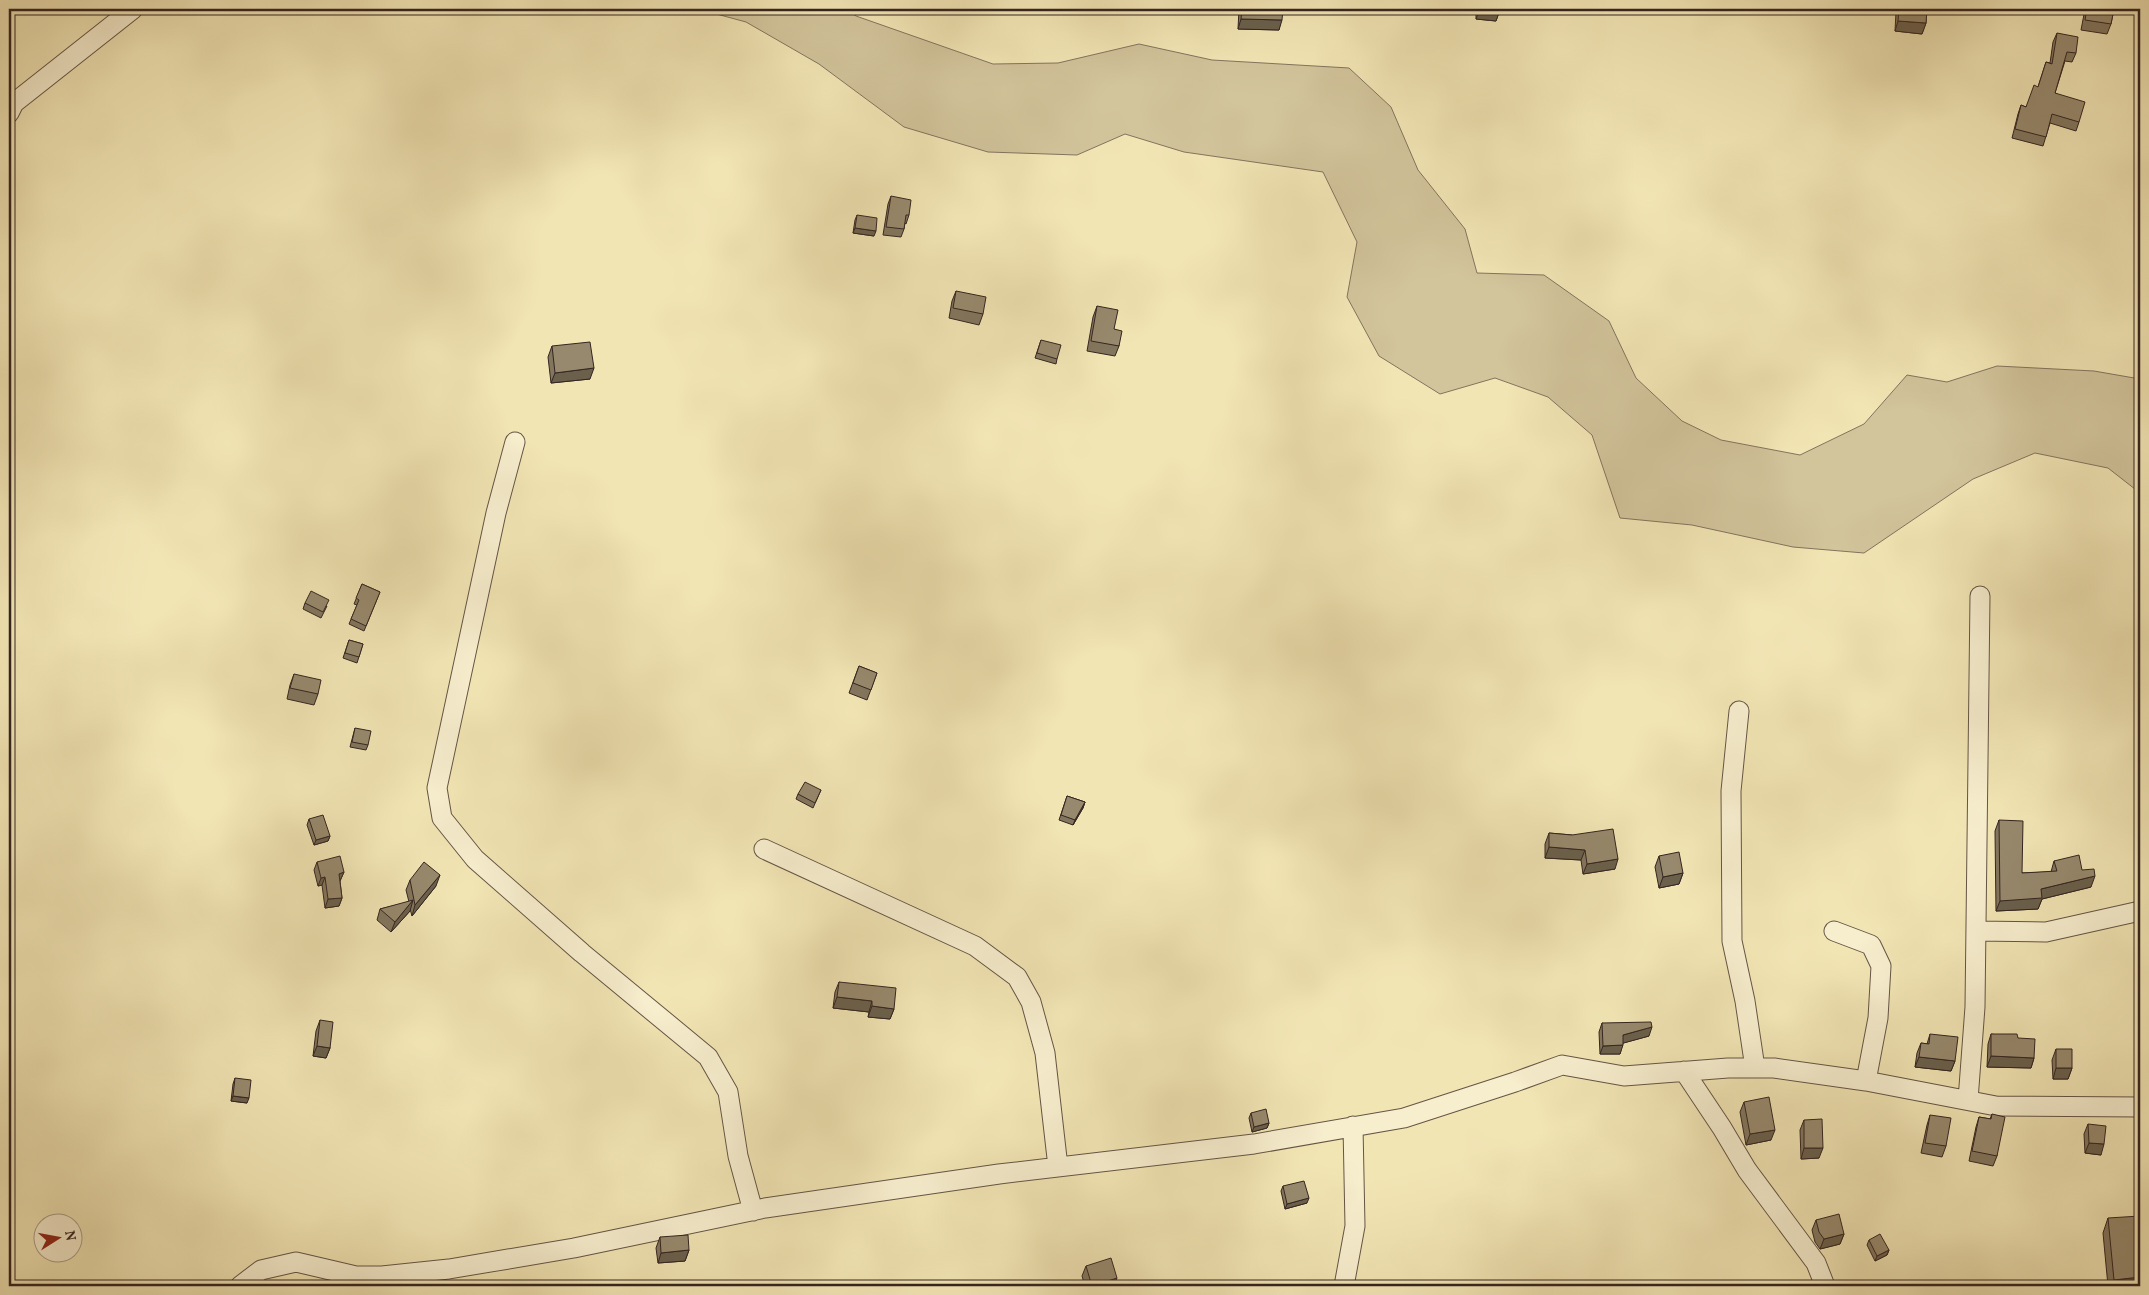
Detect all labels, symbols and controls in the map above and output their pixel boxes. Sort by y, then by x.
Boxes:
north arrow [32,1212,82,1262]
text: N [59,1229,80,1243]

